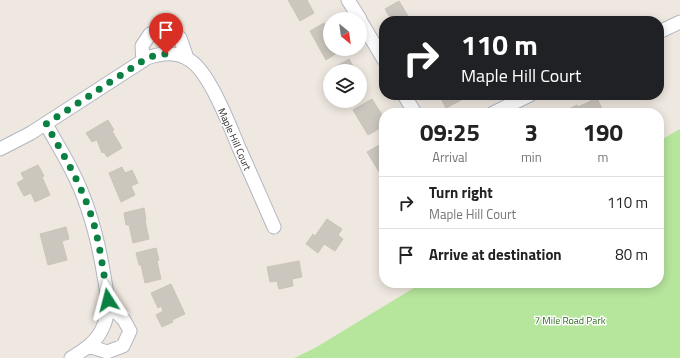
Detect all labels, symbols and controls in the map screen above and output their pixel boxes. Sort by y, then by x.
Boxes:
north arrow [323,12,367,56]
map controls [323,12,367,108]
pin [149,13,183,54]
icon: arrive [155,19,177,41]
text: 110 m [461,23,538,66]
icon: right [395,32,447,84]
text: Maple Hill Court [461,62,581,89]
button: layers [323,64,367,108]
street label: Maple Hill Court [214,106,255,173]
text: 09:25 [420,114,480,150]
text: 3 [525,114,538,150]
text: 190 [583,114,623,150]
text: Arrival [432,147,468,167]
text: min [521,147,542,167]
text: m [597,147,608,167]
text: Turn right [429,181,493,204]
text: 110 m [607,191,648,214]
icon: right [395,192,417,214]
text: Maple Hill Court [429,204,516,224]
text: Arrive at destination [429,243,562,266]
text: 80 m [615,243,648,266]
icon: arrive [395,244,417,266]
position arrow [87,279,129,321]
park label: 7 Mile Road Park [535,313,606,328]

